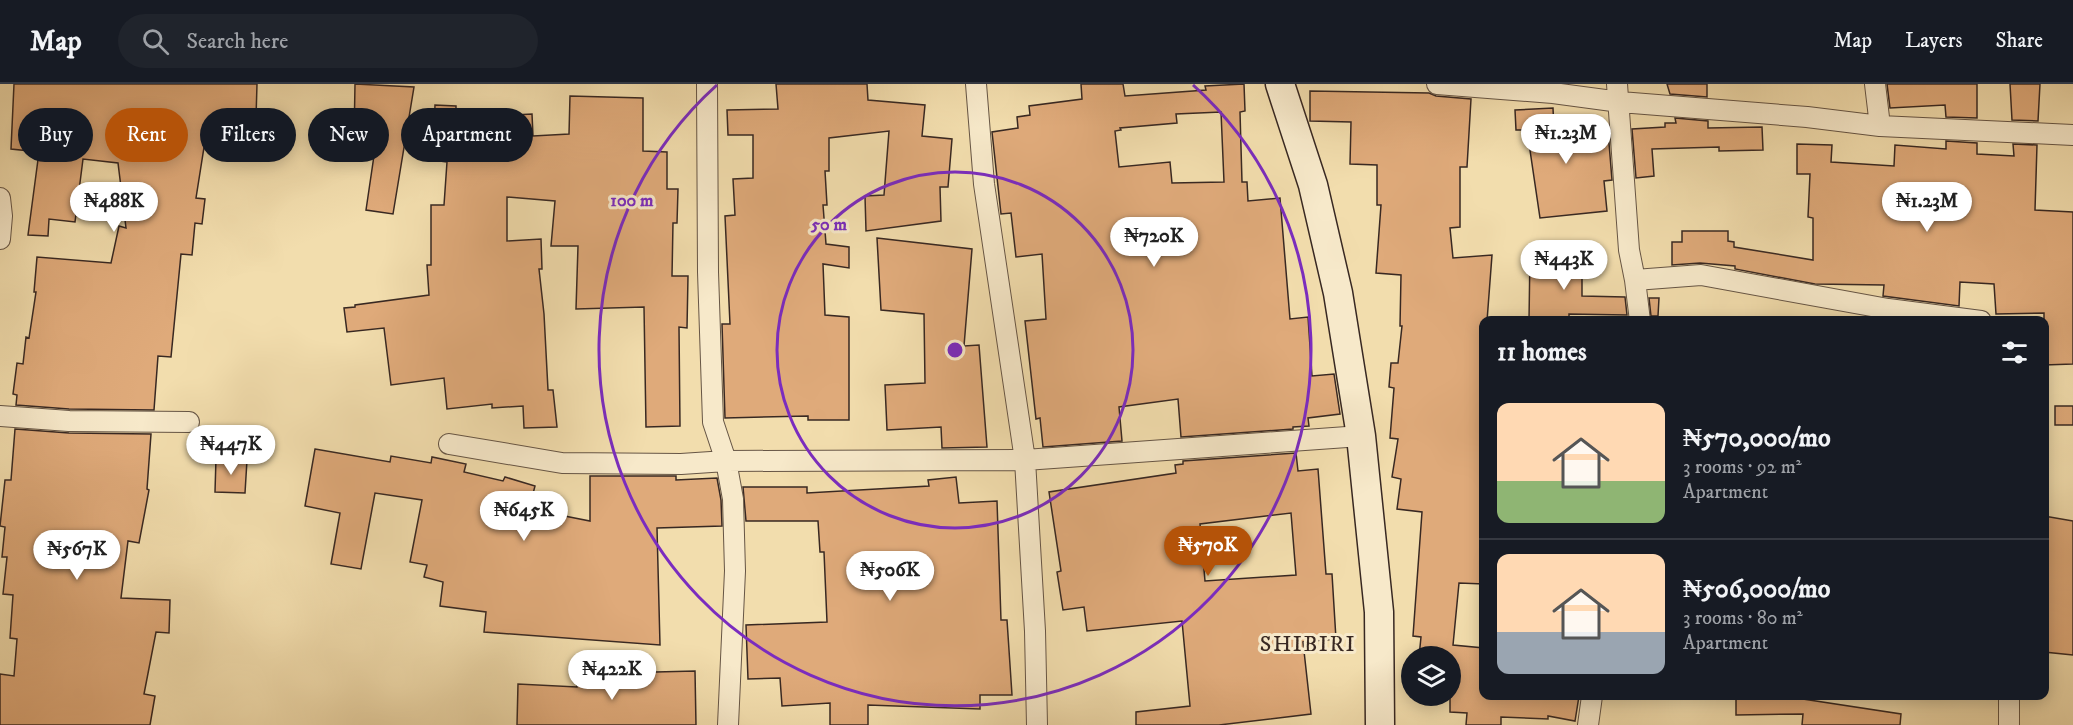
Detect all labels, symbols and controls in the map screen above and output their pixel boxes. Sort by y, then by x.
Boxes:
search box [118,14,538,68]
text: Map [30,24,82,59]
icon: search [139,25,172,58]
text: Search here [187,28,288,55]
text: Map [1833,28,1872,54]
text: Layers [1905,28,1963,54]
text: Share [1996,28,2043,54]
chip: Buy [18,108,93,162]
chip: Rent [105,108,188,162]
chip: Filters [200,108,296,162]
chip: New [308,108,389,162]
chip: Apartment [401,108,533,162]
pin: ₦1.23M [1517,114,1615,165]
text: ₦1.23M [1535,121,1597,146]
pin: ₦488K [72,182,156,233]
pin: ₦1.23M [1878,182,1976,233]
text: ₦488K [84,189,144,214]
text: ₦1.23M [1896,189,1958,214]
text: 100 m [610,190,654,212]
text: 50 m [810,214,847,236]
pin: ₦720K [1112,217,1196,268]
text: ₦720K [1124,224,1184,249]
pin: ₦443K [1522,240,1606,291]
text: ₦443K [1535,247,1593,272]
text: 11 homes [1497,336,1587,369]
icon: filters [1998,336,2031,369]
centre of rings [945,340,965,360]
text: ₦570,000/mo [1683,422,1831,455]
pin: ₦447K [189,425,273,476]
icon: home [1545,427,1617,499]
text: ₦447K [200,432,262,457]
text: 3 rooms · 92 m² [1683,455,1802,480]
text: Apartment [1683,480,1768,505]
pin: ₦645K [482,491,566,542]
text: ₦645K [494,498,554,523]
pin: ₦570K [1166,526,1250,577]
pin: ₦567K [35,530,119,581]
text: ₦570K [1178,533,1238,558]
text: ₦567K [47,537,107,562]
pin: ₦506K [848,551,932,602]
text: ₦506K [860,558,920,583]
text: ₦506,000/mo [1683,573,1830,606]
icon: home [1545,578,1617,650]
text: 3 rooms · 80 m² [1683,606,1803,631]
district label: SHIBIRI [1260,631,1356,658]
text: Apartment [1683,631,1768,656]
map controls [1401,646,1461,706]
button: layers [1401,646,1461,706]
pin: ₦422K [570,650,654,701]
text: ₦422K [582,657,642,682]

